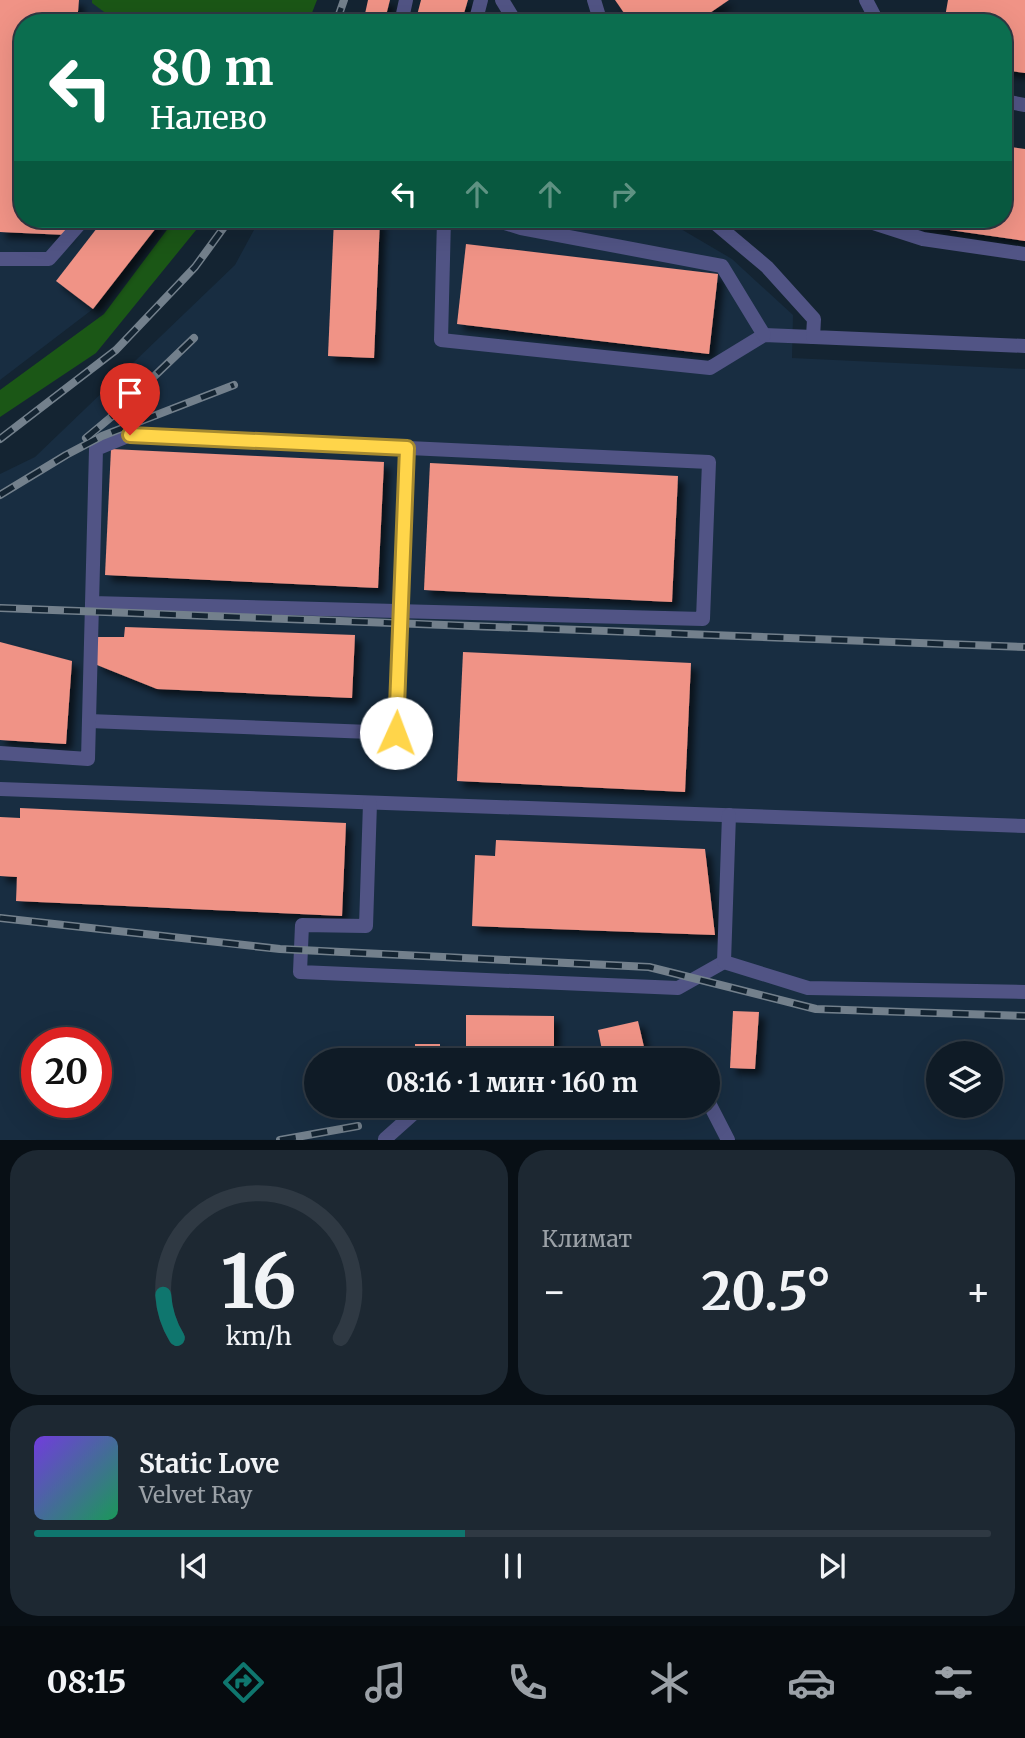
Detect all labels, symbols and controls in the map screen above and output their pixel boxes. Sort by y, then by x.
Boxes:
text: 80 m [150,37,273,98]
icon: left [35,42,126,133]
text: Налево [150,98,267,138]
icon: left [385,175,423,213]
icon: ahead [458,175,496,213]
icon: ahead [531,175,569,213]
icon: right [604,175,642,213]
pin [100,363,160,435]
icon: arrive [111,374,149,412]
position arrow [359,696,433,770]
speed limit sign: 20 [21,1027,112,1118]
map controls [926,1041,1003,1118]
button: layers [926,1041,1003,1118]
text: 08:16 · 1 мин · 160 m [386,1066,638,1099]
text: Климат [542,1224,632,1253]
text: 16 [221,1237,297,1329]
text: 20.5° [701,1259,831,1324]
text: − [542,1268,567,1315]
text: + [966,1268,991,1315]
text: km/h [226,1320,292,1352]
text: Static Love [139,1447,279,1480]
text: Velvet Ray [139,1480,252,1509]
icon: previous [175,1547,213,1585]
icon: pause [494,1547,532,1585]
icon: next [813,1547,851,1585]
icon: directions [219,1658,268,1707]
icon: music [361,1658,410,1707]
icon: phone [503,1658,552,1707]
icon: climate [645,1658,694,1707]
icon: car [787,1658,836,1707]
icon: filters [929,1658,978,1707]
text: 08:15 [47,1662,126,1702]

